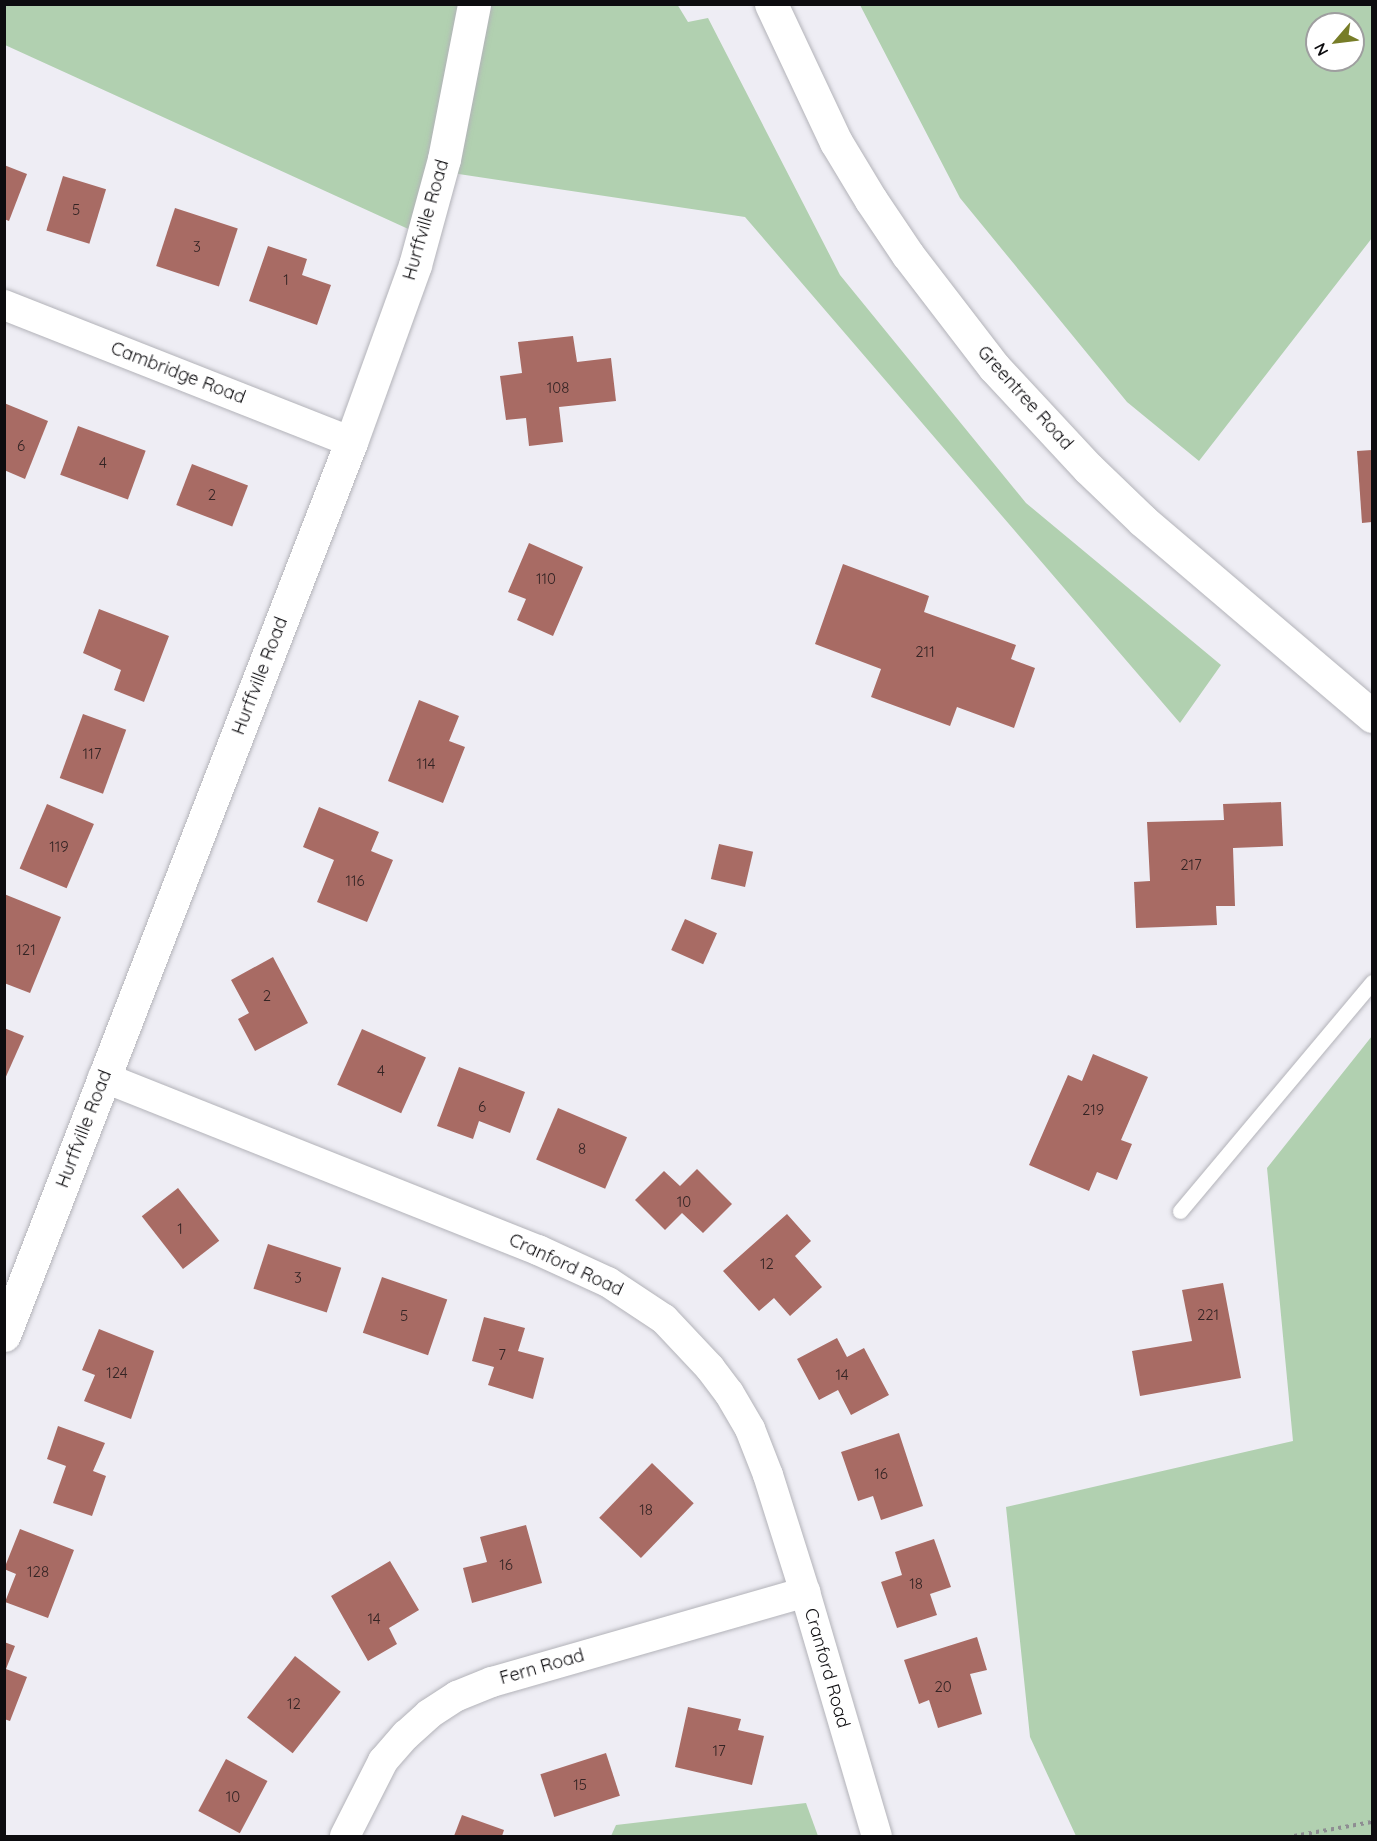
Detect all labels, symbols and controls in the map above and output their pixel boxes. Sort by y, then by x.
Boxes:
north arrow [1305,12,1365,72]
text: N [1309,40,1332,59]
street label: Hurffville Road [398,157,454,283]
house number: 5 [72,201,80,219]
house number: 3 [193,238,201,256]
house number: 1 [283,271,289,289]
street label: Cambridge Road [108,337,248,409]
street label: Greentree Road [973,342,1077,454]
house number: 108 [547,379,569,397]
house number: 6 [17,437,25,455]
house number: 4 [99,454,107,472]
house number: 2 [208,486,216,504]
house number: 110 [536,570,556,588]
street label: Hurffville Road [228,614,292,738]
house number: 211 [915,643,935,661]
house number: 117 [83,745,101,763]
house number: 114 [417,755,435,773]
house number: 119 [49,838,69,856]
house number: 217 [1180,856,1202,874]
house number: 116 [345,872,365,890]
house number: 121 [16,941,36,959]
house number: 2 [263,987,271,1005]
house number: 4 [377,1062,385,1080]
street label: Hurffville Road [52,1067,116,1191]
house number: 6 [478,1098,486,1116]
house number: 219 [1082,1101,1104,1119]
house number: 8 [578,1140,586,1158]
house number: 10 [677,1193,691,1211]
house number: 1 [177,1220,183,1238]
street label: Cranford Road [505,1229,627,1301]
house number: 12 [760,1255,774,1273]
house number: 3 [294,1269,302,1287]
house number: 221 [1197,1306,1219,1324]
house number: 5 [400,1307,408,1325]
house number: 7 [498,1346,506,1364]
house number: 124 [106,1364,128,1382]
house number: 14 [835,1366,849,1384]
house number: 16 [874,1465,888,1483]
house number: 18 [639,1501,653,1519]
house number: 16 [499,1556,513,1574]
house number: 128 [27,1563,49,1581]
house number: 18 [909,1575,923,1593]
street label: Cranford Road [800,1606,854,1730]
house number: 14 [367,1610,381,1628]
street label: Fern Road [497,1645,587,1689]
house number: 20 [934,1678,952,1696]
house number: 12 [287,1695,301,1713]
house number: 17 [712,1742,726,1760]
house number: 15 [573,1776,587,1794]
house number: 10 [226,1788,240,1806]

